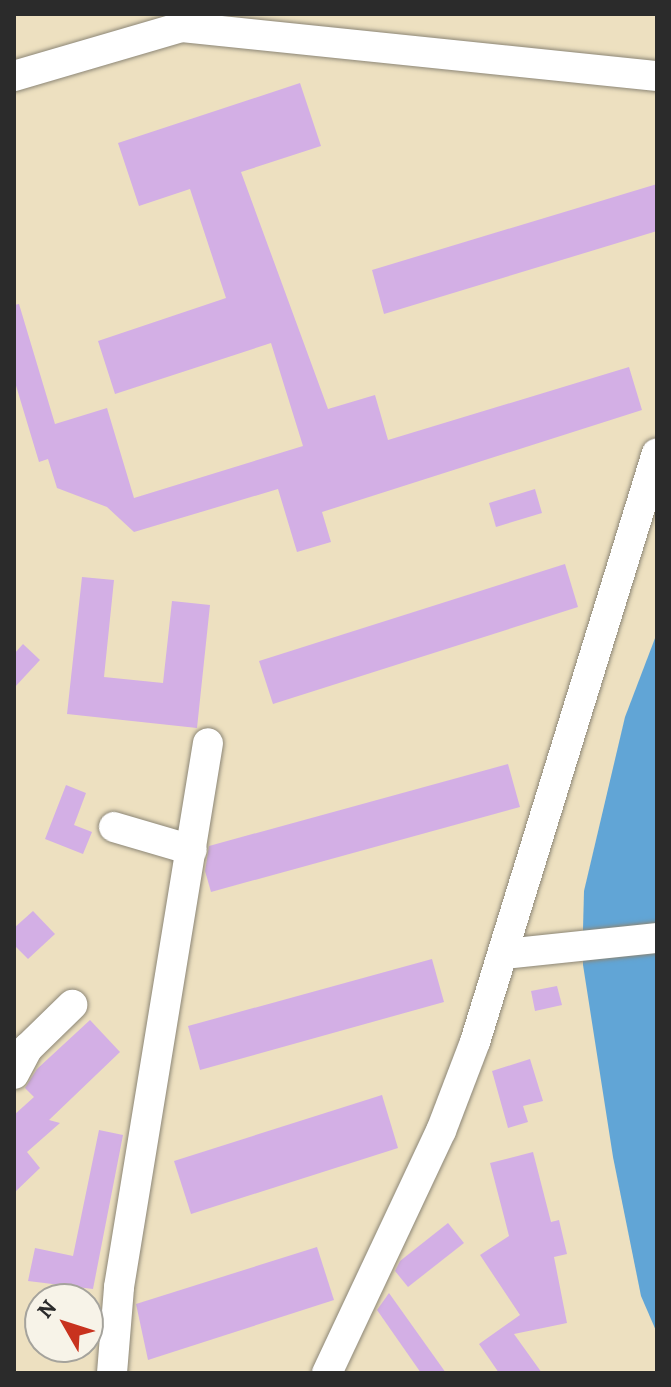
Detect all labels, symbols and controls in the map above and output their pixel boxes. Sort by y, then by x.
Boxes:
north arrow [24,1283,104,1363]
text: N [30,1293,64,1325]

